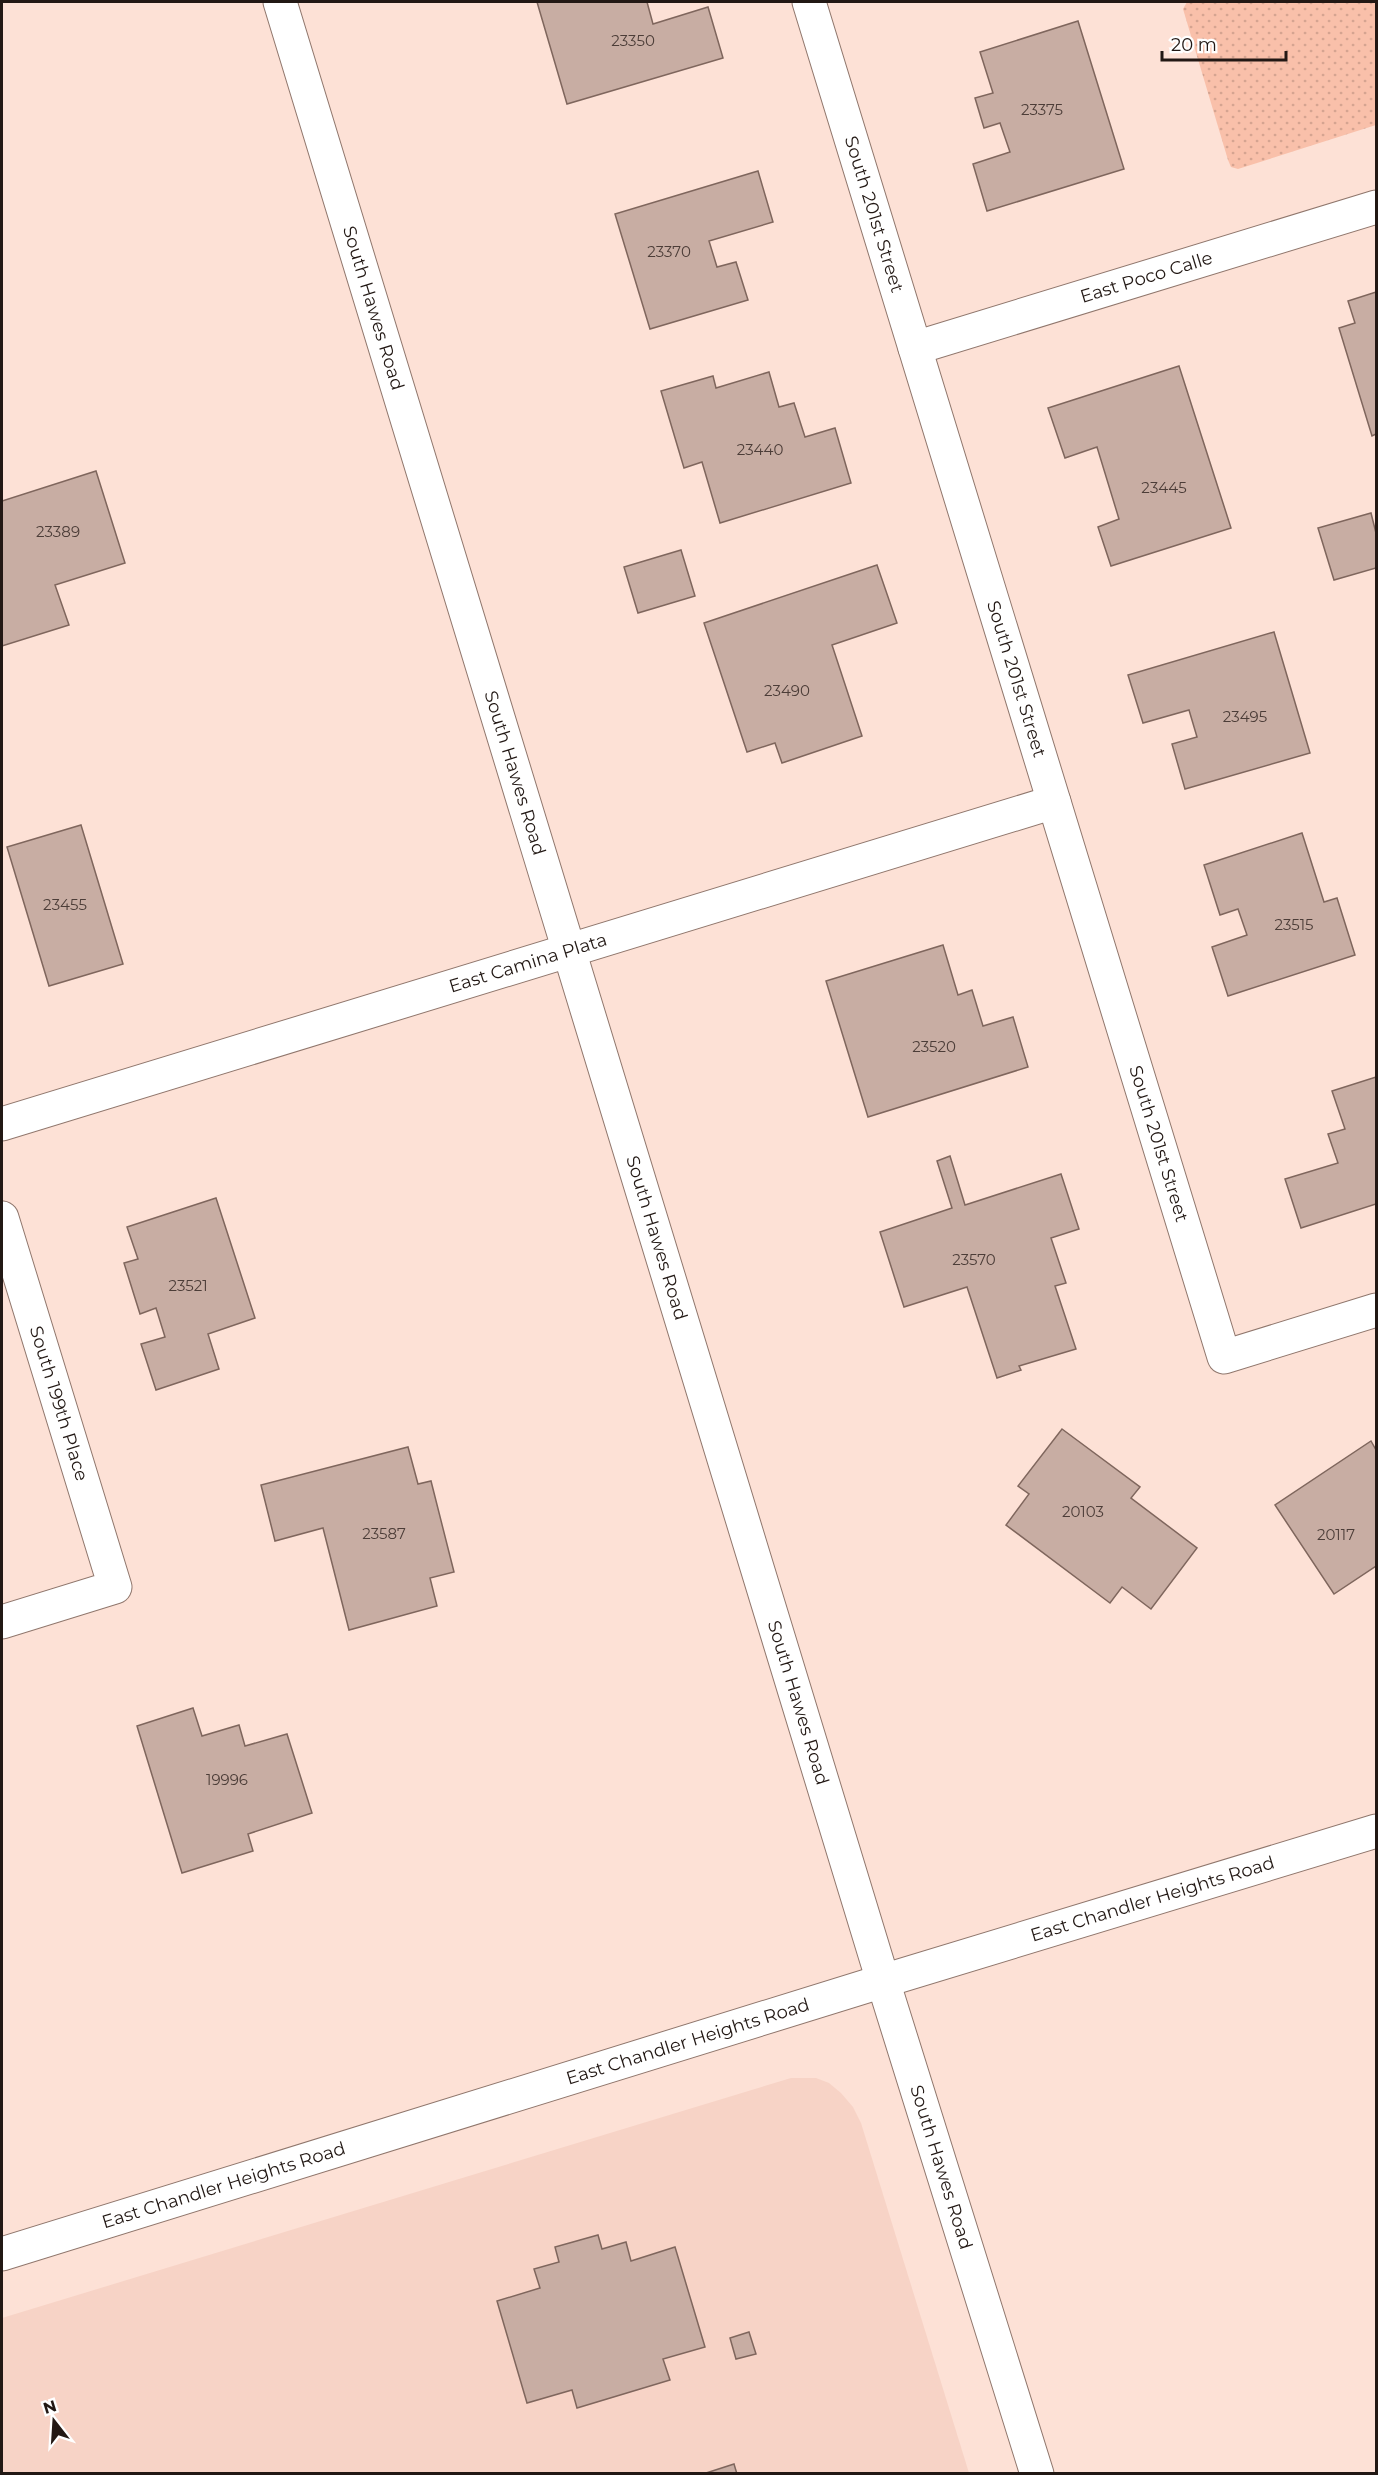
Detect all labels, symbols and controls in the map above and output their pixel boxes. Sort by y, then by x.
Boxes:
scale bar [1162,24,1286,62]
house number: 23350 [611,31,655,50]
text: 20 m [1171,34,1217,56]
house number: 23375 [1021,100,1063,119]
street label: South 201st Street [840,133,908,295]
street label: South Hawes Road [338,223,409,393]
house number: 23370 [647,242,691,261]
street label: East Poco Calle [1078,247,1215,308]
house number: 23440 [737,440,783,459]
house number: 23445 [1141,478,1187,497]
house number: 23389 [36,522,80,541]
street label: South 201st Street [982,598,1051,760]
house number: 23490 [764,681,810,700]
street label: South Hawes Road [480,688,550,858]
house number: 23495 [1223,707,1267,726]
house number: 23455 [43,895,87,914]
house number: 23515 [1274,915,1314,934]
street label: East Camina Plata [446,928,610,998]
house number: 23520 [912,1037,956,1056]
street label: South 201st Street [1124,1063,1193,1225]
street label: South Hawes Road [621,1153,692,1323]
house number: 23570 [952,1250,996,1269]
house number: 23521 [168,1276,208,1295]
street label: South 199th Place [25,1323,93,1484]
house number: 20103 [1062,1502,1104,1521]
house number: 23587 [362,1524,406,1543]
house number: 20117 [1317,1525,1355,1544]
street label: South Hawes Road [763,1618,834,1788]
house number: 19996 [206,1770,248,1789]
street label: East Chandler Heights Road [1028,1852,1277,1946]
street label: East Chandler Heights Road [563,1993,812,2090]
street label: South Hawes Road [905,2082,977,2252]
street label: East Chandler Heights Road [99,2137,348,2233]
north arrow [24,2391,84,2451]
text: N [41,2396,59,2418]

